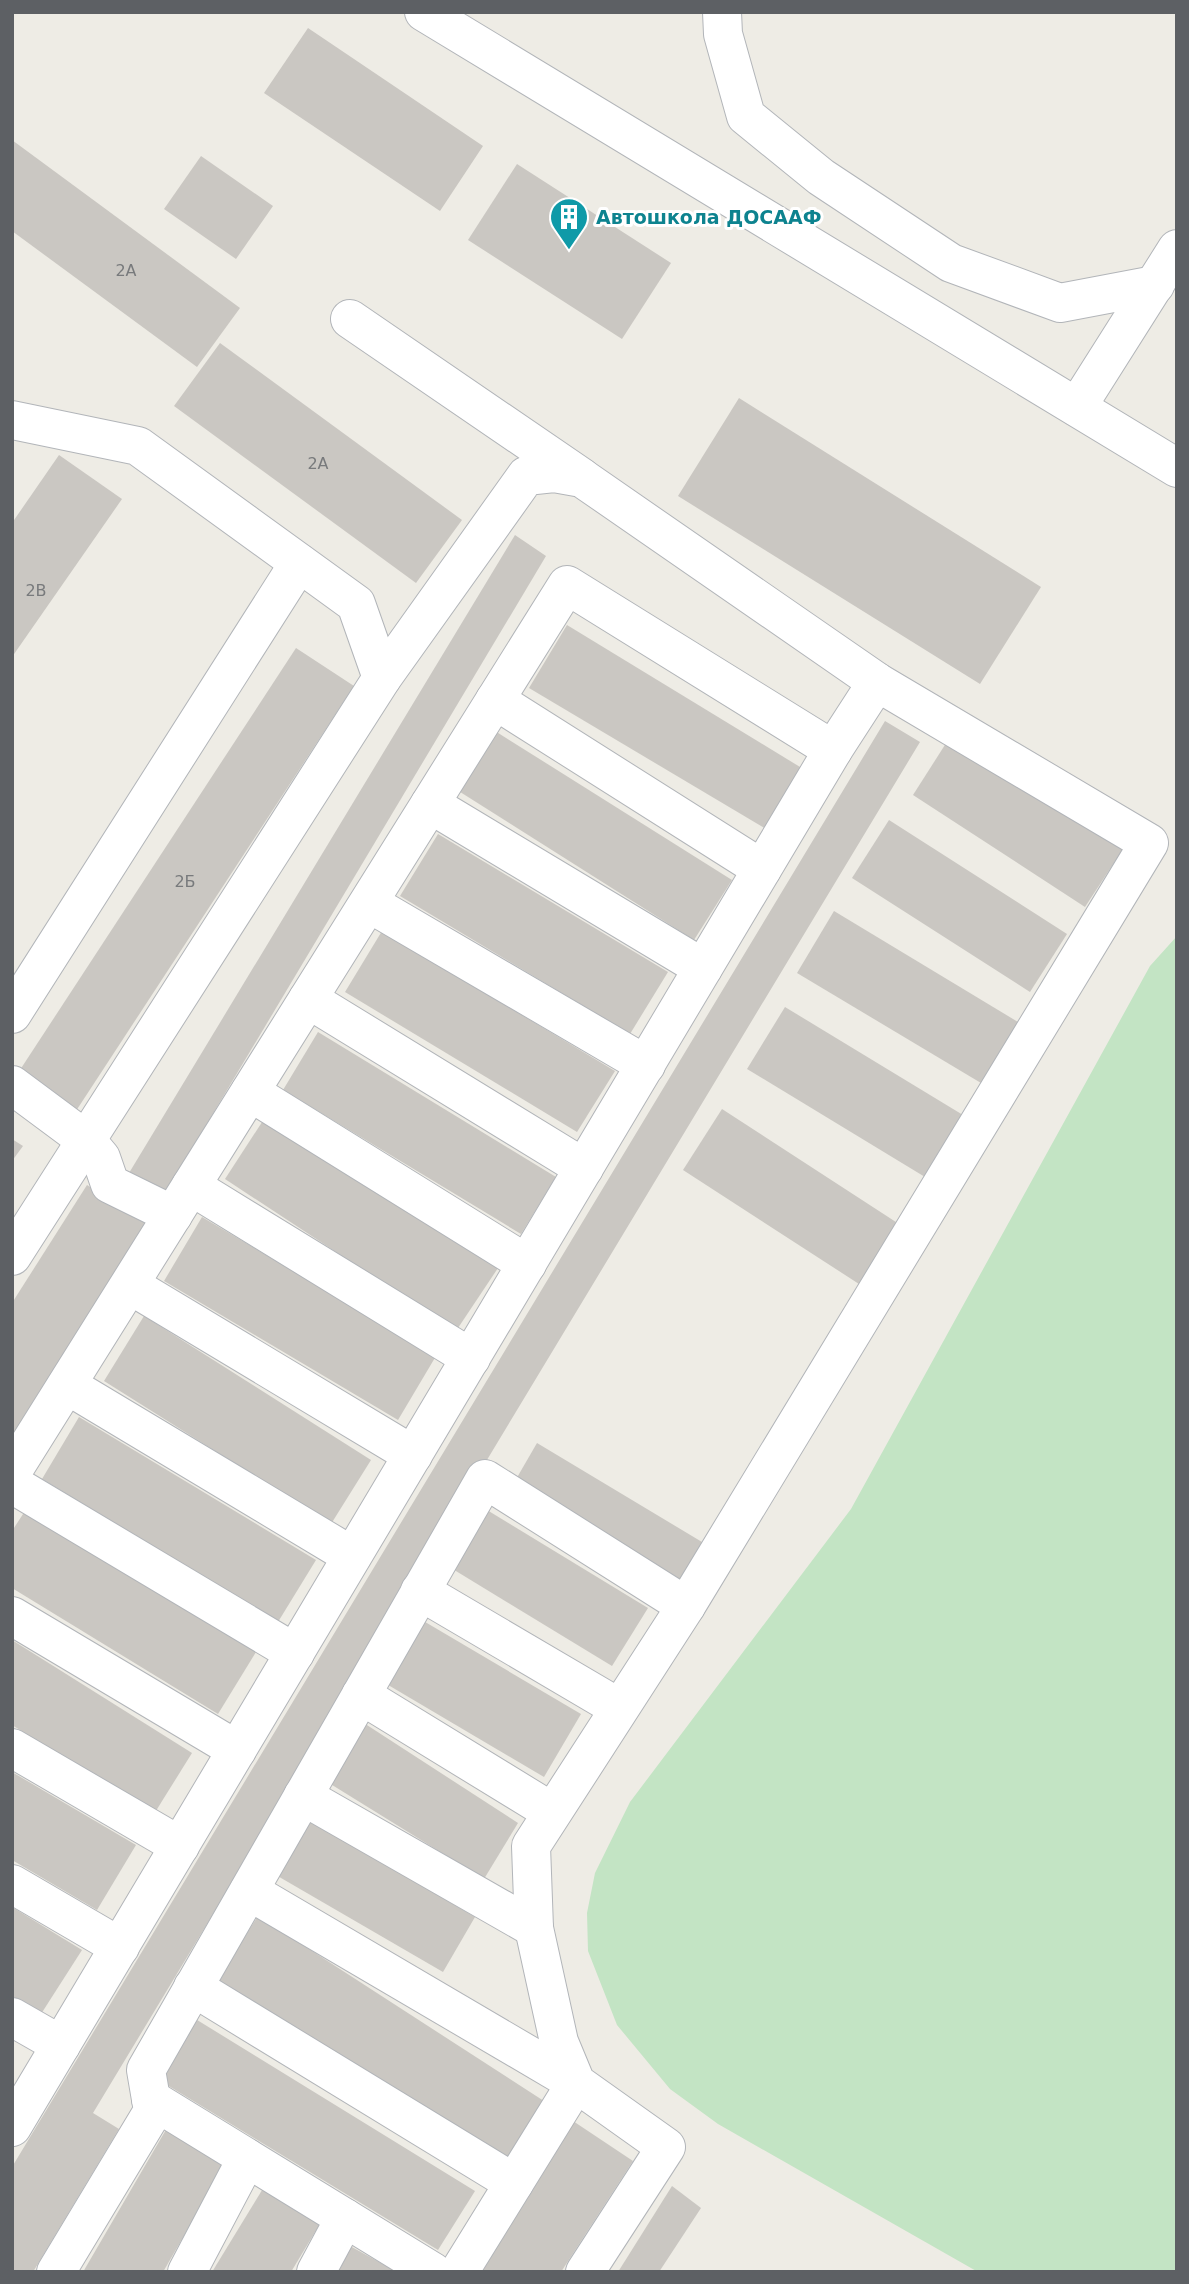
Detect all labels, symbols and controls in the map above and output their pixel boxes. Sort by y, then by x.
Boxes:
building icon: Автошкола ДОСААФ [548,196,590,251]
place label: Автошкола ДОСААФ [596,206,822,228]
house number: 2А [115,261,137,280]
house number: 2А [307,454,329,473]
house number: 2В [25,581,47,600]
house number: 2Б [174,872,196,891]

